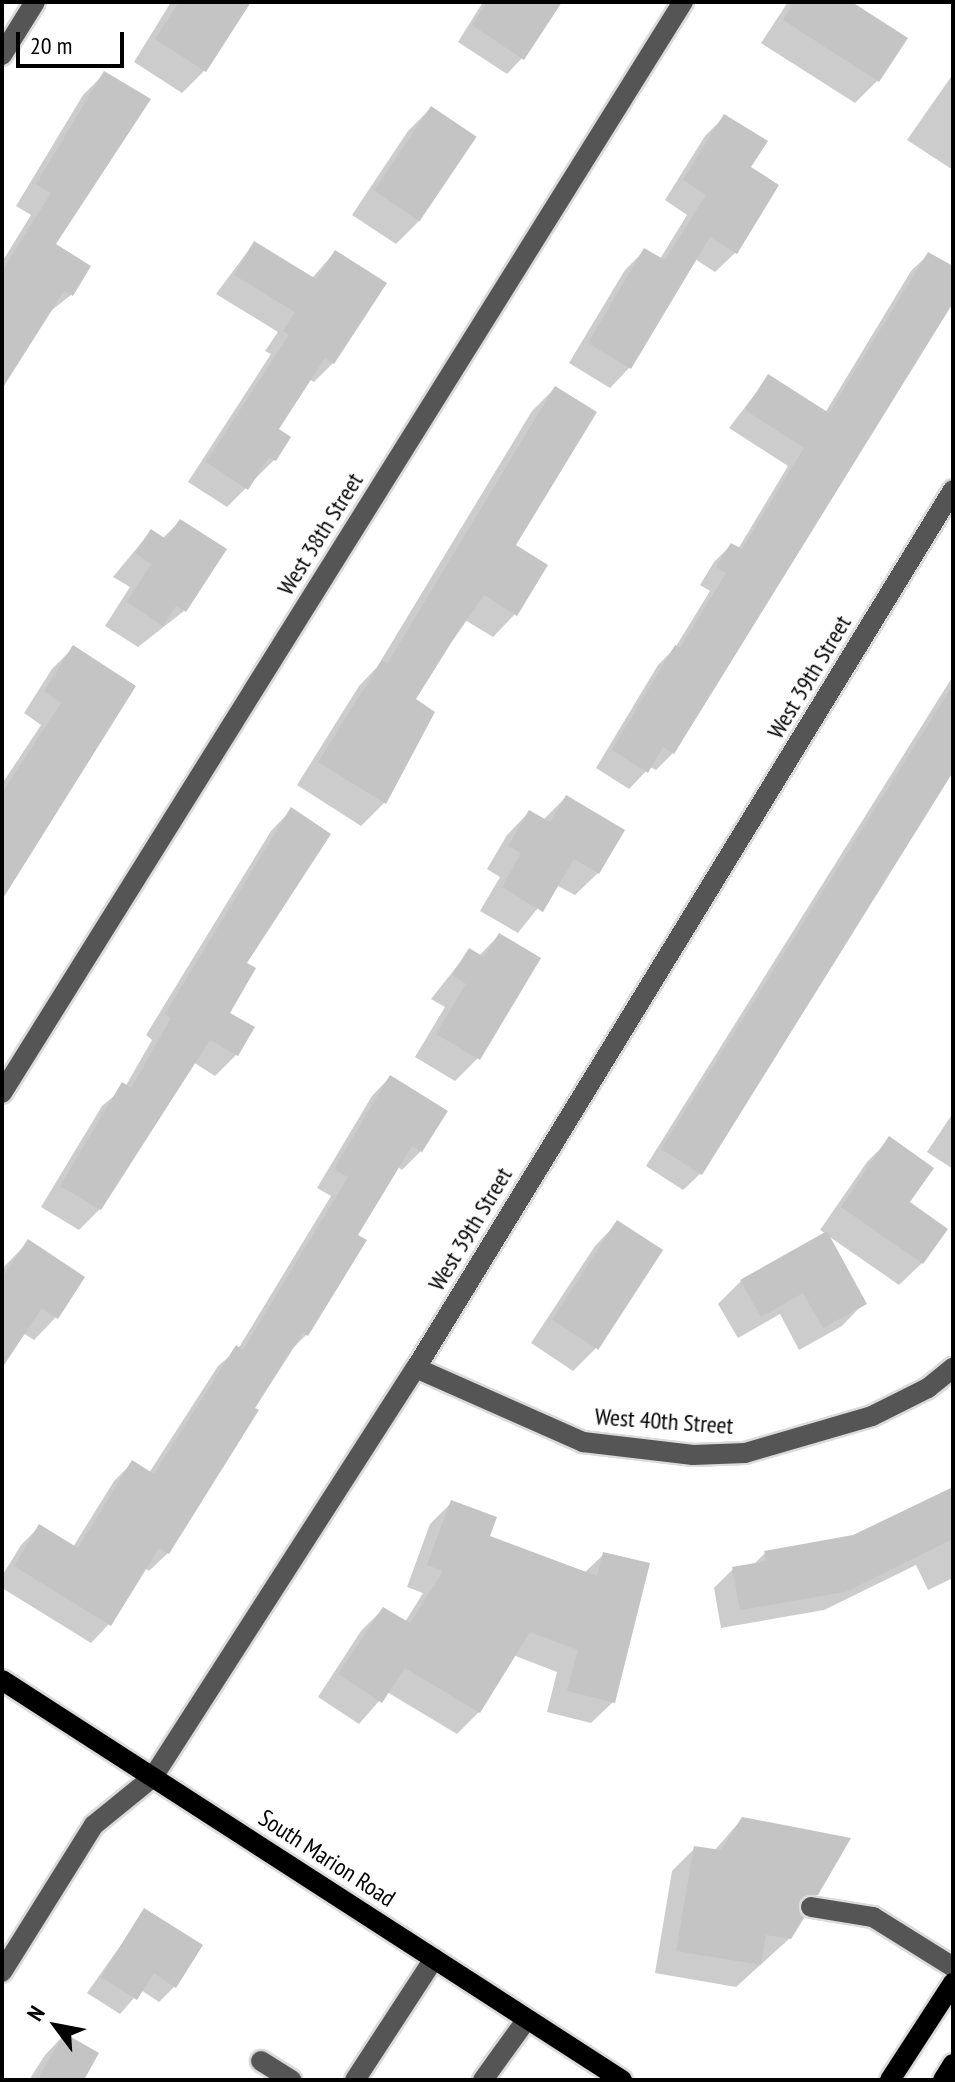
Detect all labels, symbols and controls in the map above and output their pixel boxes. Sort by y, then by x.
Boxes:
scale bar [20,16,128,66]
text: 20 m [30,30,72,61]
street label: West 38th Street [271,468,369,600]
street label: West 39th Street [761,610,857,744]
street label: West 39th Street [422,1162,518,1296]
street label: West 40th Street [594,1402,734,1440]
street label: South Marion Road [253,1803,401,1913]
north arrow [16,1986,96,2066]
text: N [21,2001,51,2026]

